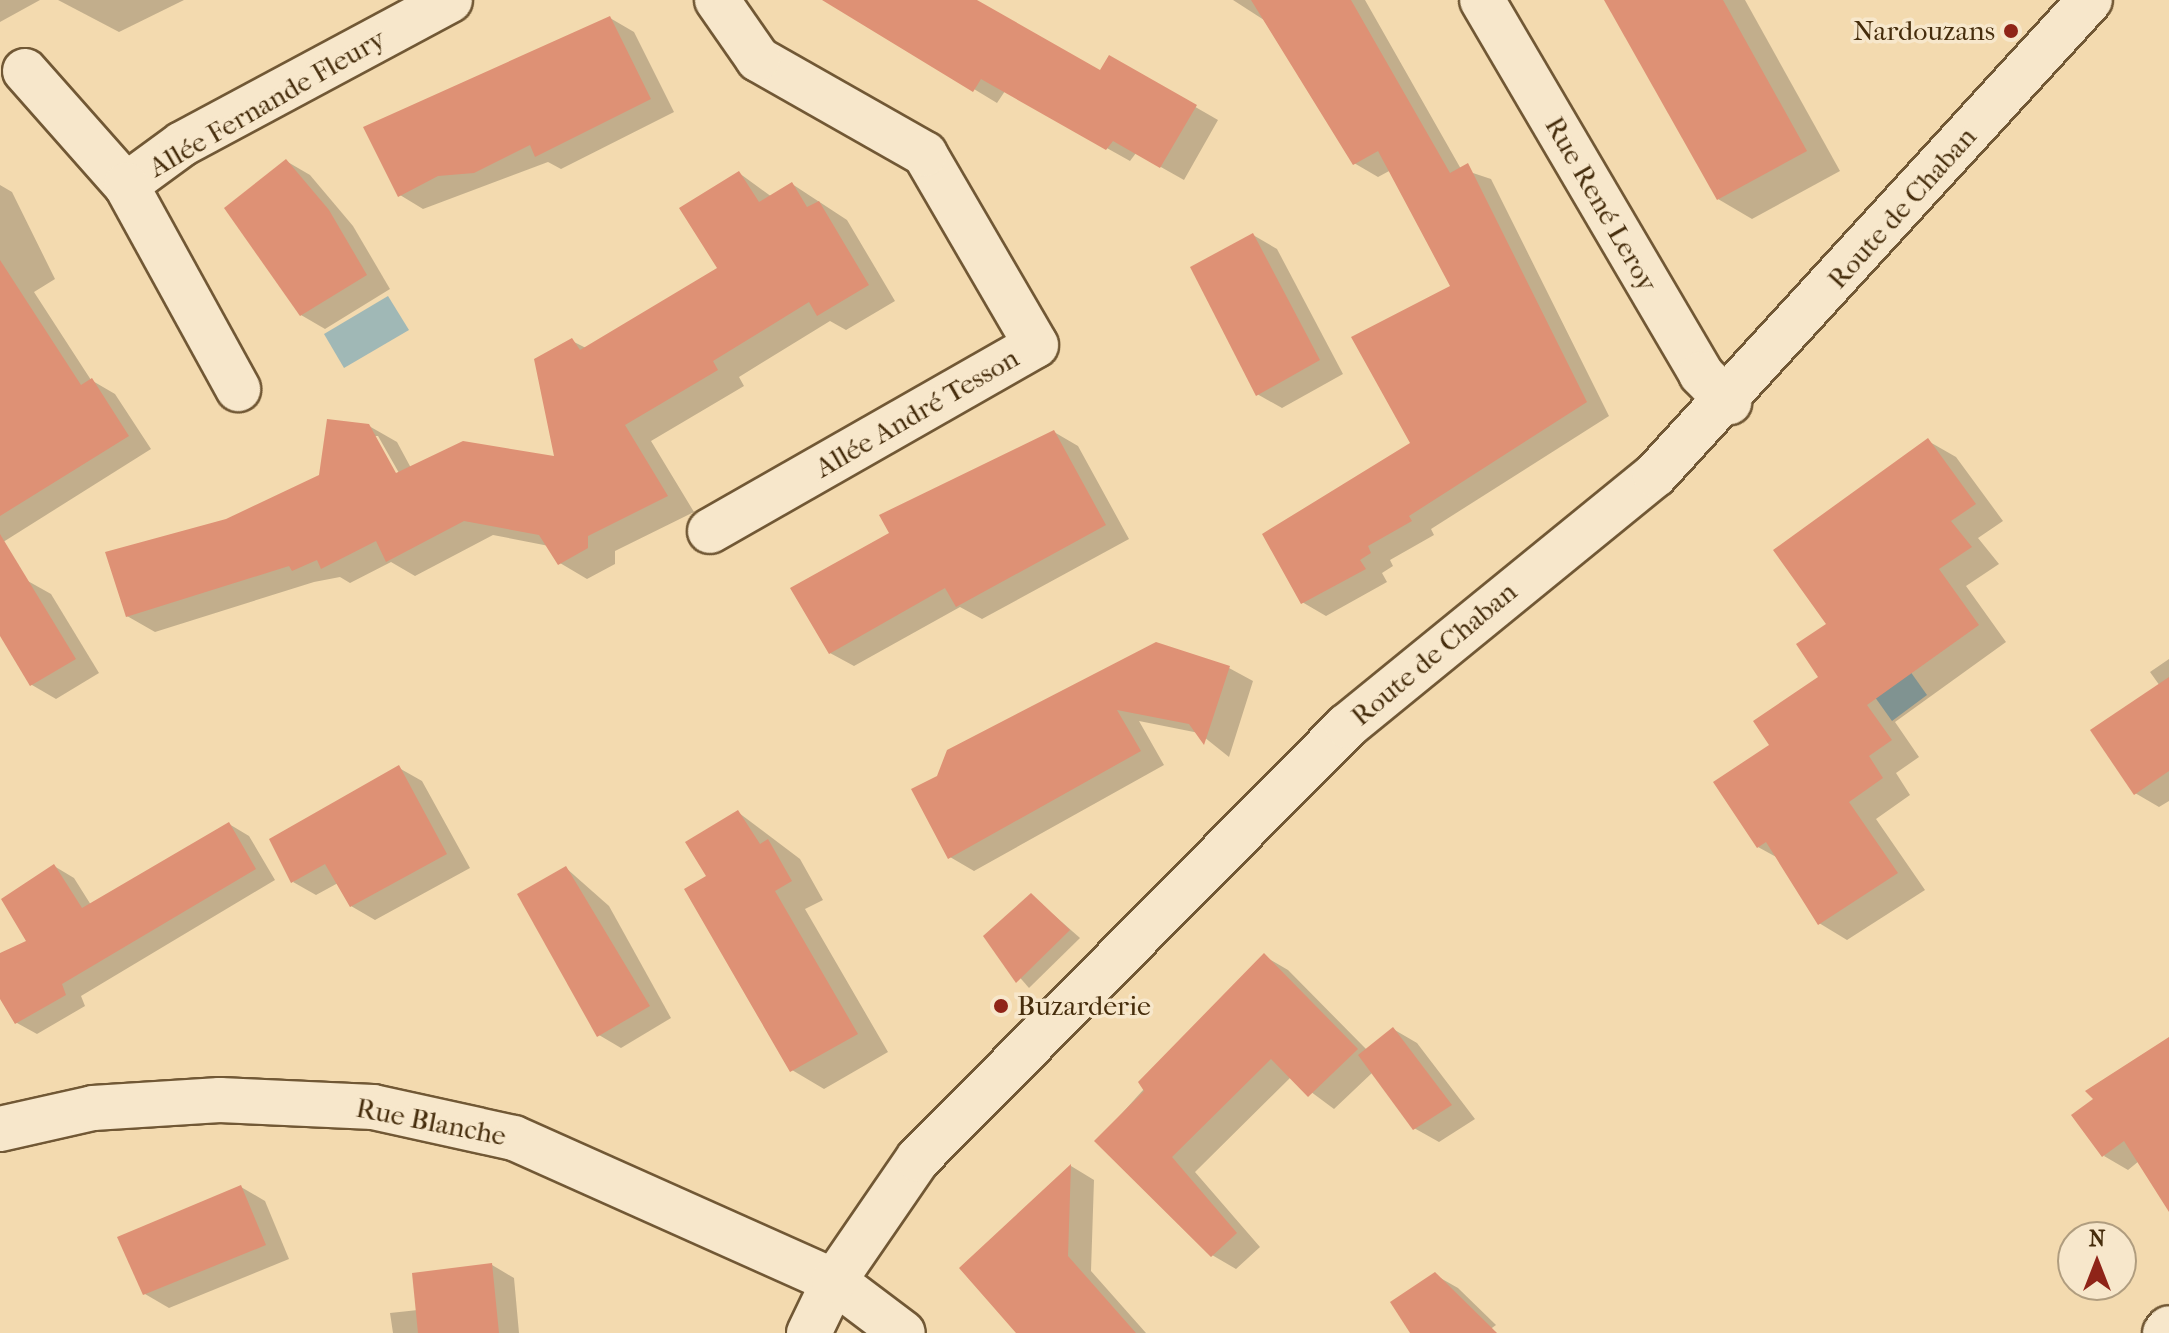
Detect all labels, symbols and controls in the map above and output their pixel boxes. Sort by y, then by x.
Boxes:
place label: Nardouzans [1853,14,1995,48]
street label: Allée Fernande Fleury [143,22,391,184]
marker: Nardouzans [2002,22,2020,40]
street label: Rue René Leroy [1537,111,1665,297]
street label: Route de Chaban [1821,120,1983,296]
street label: Allée André Tesson [809,341,1025,485]
street label: Route de Chaban [1344,575,1524,733]
place label: Buzarderie [1017,989,1151,1023]
marker: Buzarderie [992,997,1010,1015]
street label: Rue Blanche [353,1091,509,1153]
north arrow [2057,1221,2137,1301]
text: N [2089,1226,2105,1252]

